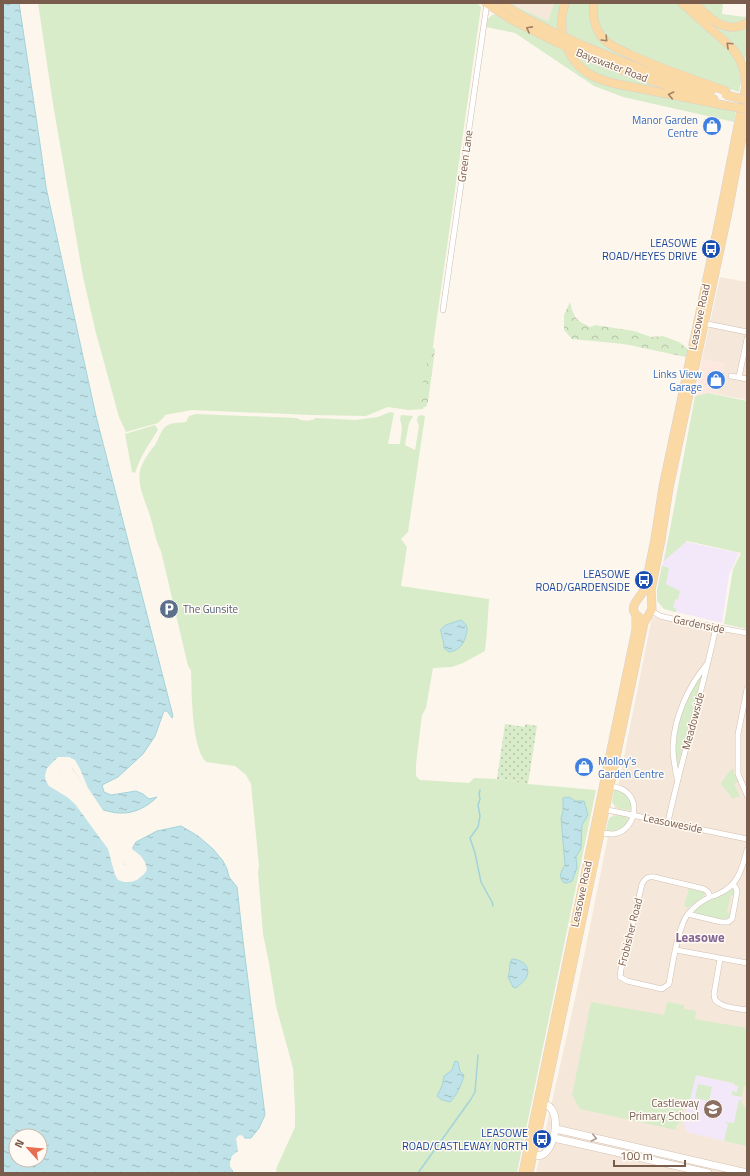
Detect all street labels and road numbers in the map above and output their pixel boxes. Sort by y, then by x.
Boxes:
street label: Bayswater Road [574,44,650,86]
street label: Green Lane [453,129,477,183]
street label: Leasowe Road [684,282,714,352]
street label: Gardenside [672,611,727,637]
street label: Meadowside [678,690,708,752]
street label: Leasoweside [642,809,704,837]
street label: Leasowe Road [566,859,596,929]
street label: Frobisher Road [614,896,646,968]

